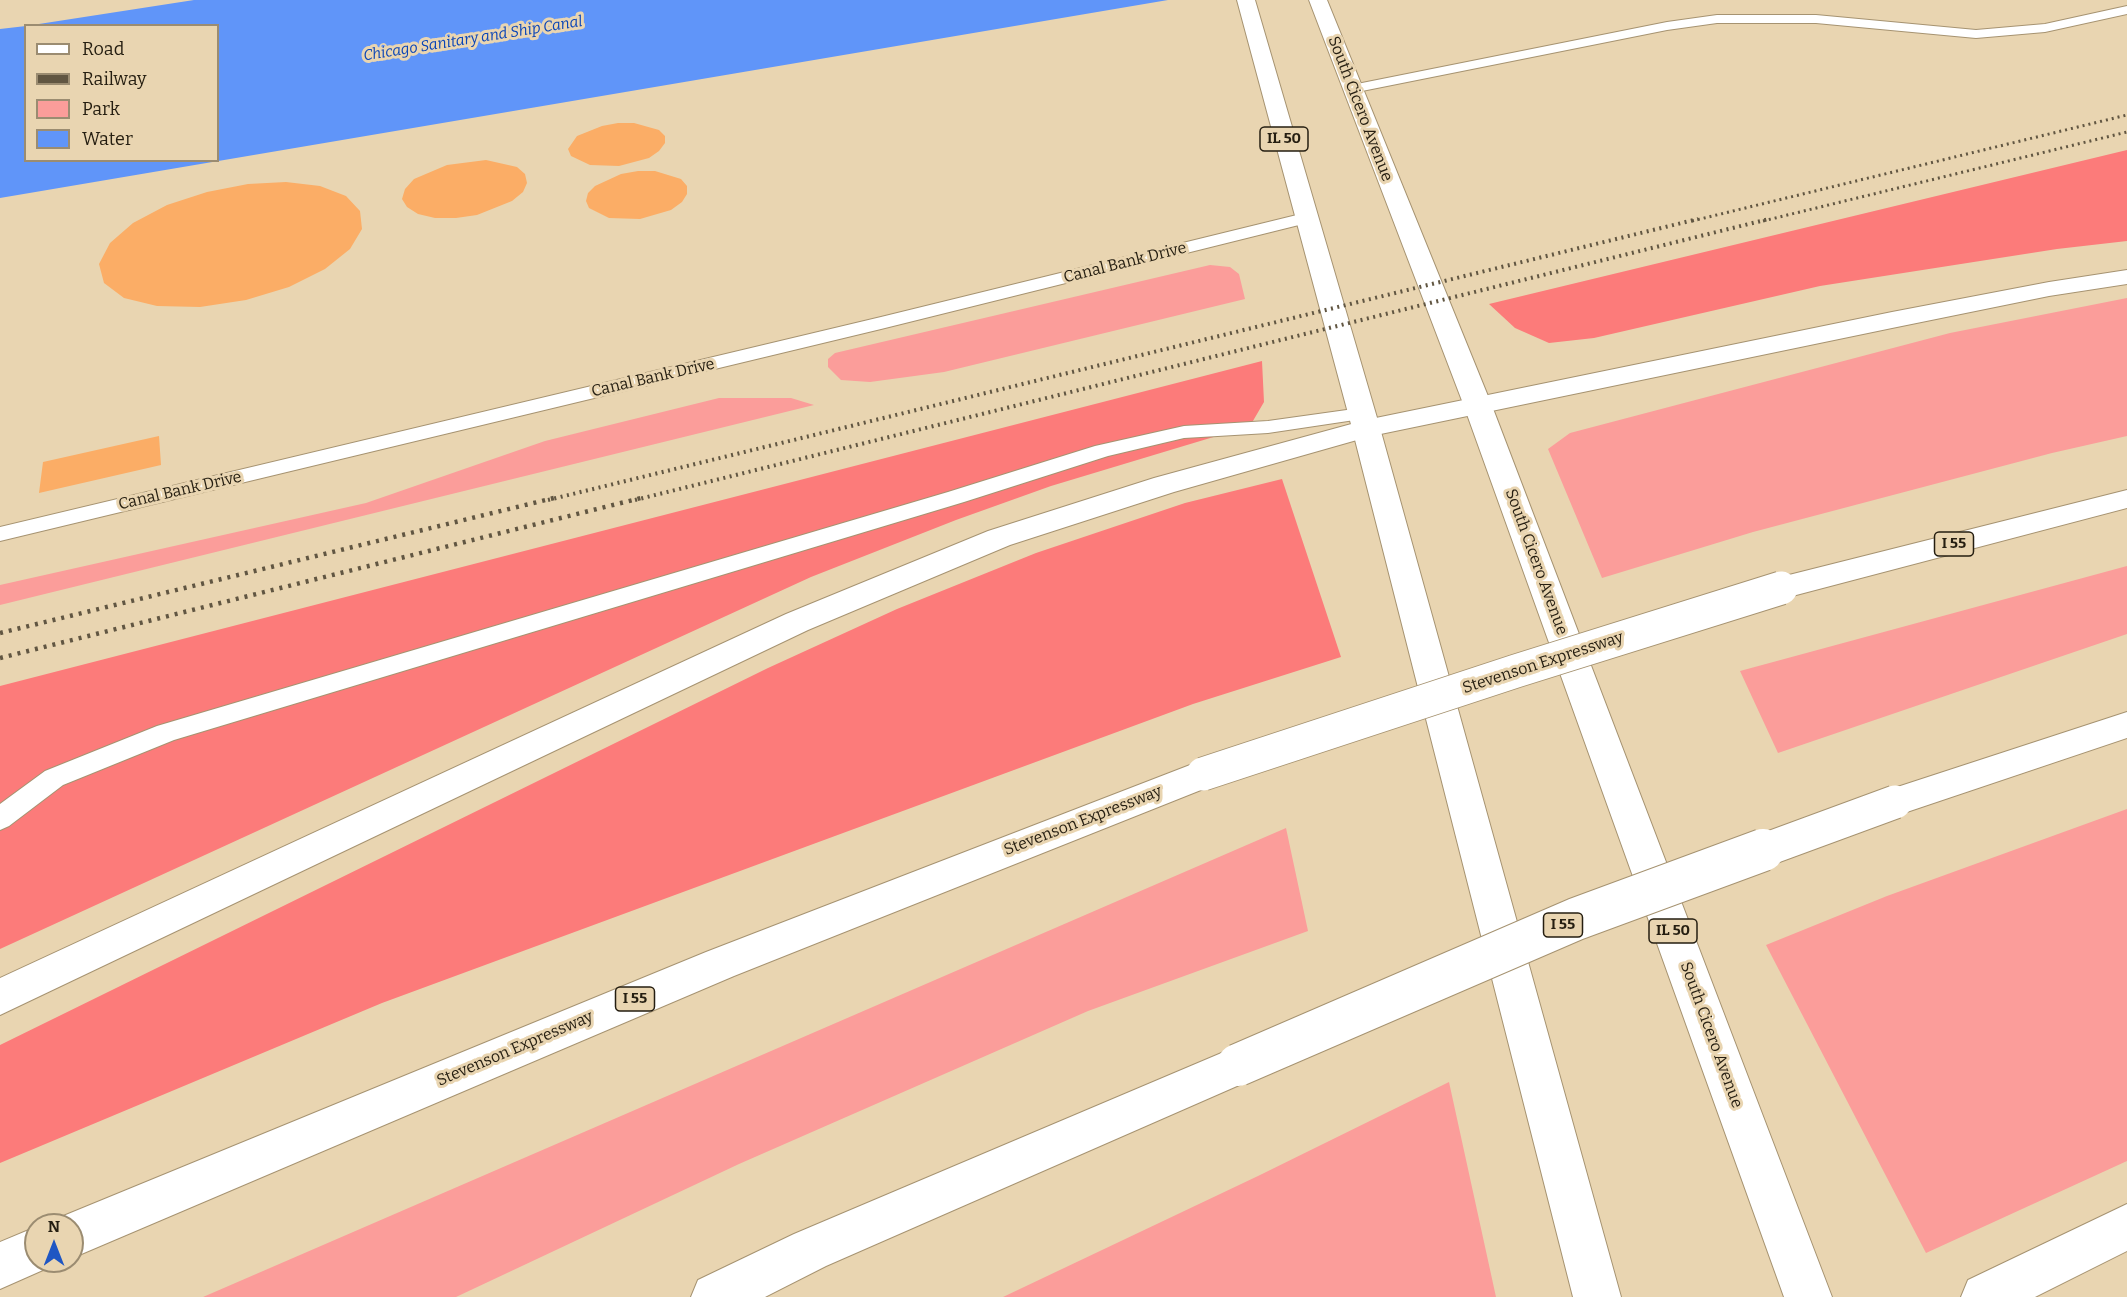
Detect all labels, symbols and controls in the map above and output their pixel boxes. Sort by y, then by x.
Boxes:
water label: Chicago Sanitary and Ship Canal [362,13,584,65]
legend [24,24,219,162]
street label: South Cicero Avenue [1323,34,1397,184]
text: Road [82,38,124,60]
text: Railway [82,68,146,90]
text: Park [82,98,120,120]
road number: IL 50 [1260,127,1308,151]
text: Water [82,128,133,150]
street label: Canal Bank Drive [1062,238,1188,288]
street label: Canal Bank Drive [589,354,717,402]
street label: Canal Bank Drive [116,467,244,515]
street label: South Cicero Avenue [1501,486,1571,638]
road number: I 55 [1934,532,1974,556]
street label: Stevenson Expressway [1460,628,1626,698]
street label: Stevenson Expressway [1001,782,1165,860]
road number: I 55 [1544,913,1582,937]
road number: IL 50 [1649,919,1697,943]
street label: South Cicero Avenue [1676,959,1746,1111]
road number: I 55 [616,987,654,1011]
street label: Stevenson Expressway [434,1007,596,1091]
north arrow [24,1213,84,1273]
text: N [48,1217,60,1236]

